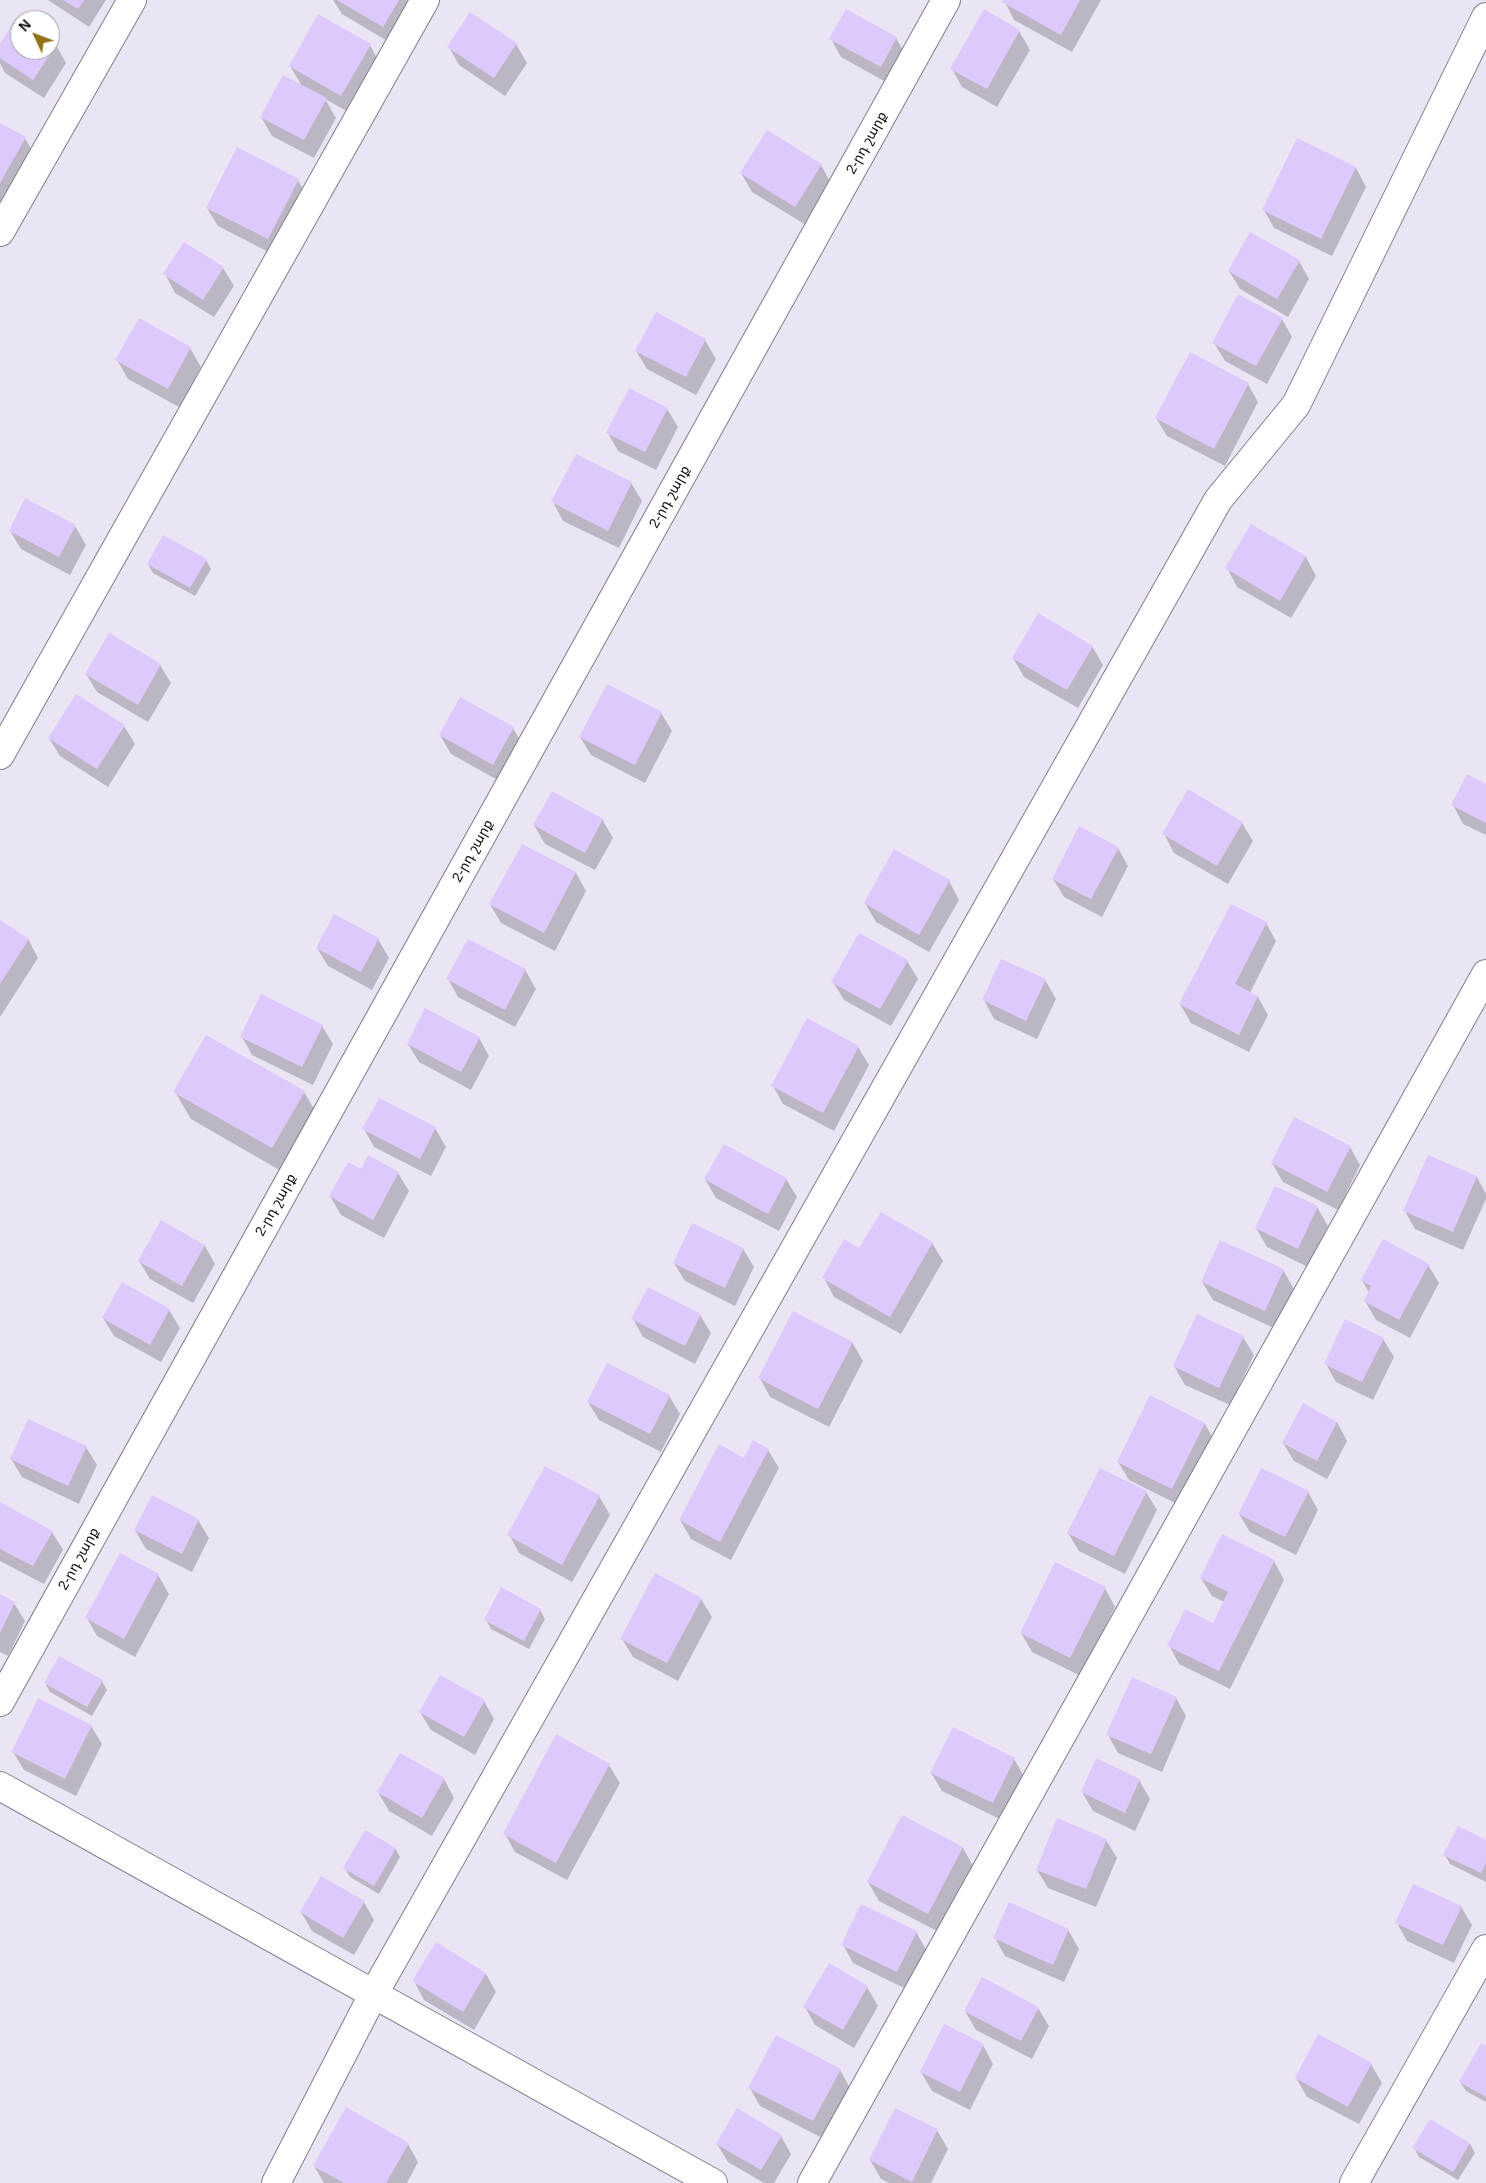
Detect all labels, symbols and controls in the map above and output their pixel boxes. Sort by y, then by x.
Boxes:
north arrow [10,10,60,60]
text: N [15,16,34,35]
street label: 2-րդ շարք [843,109,891,177]
street label: 2-րդ շարք [646,463,694,531]
street label: 2-րդ շարք [449,817,497,885]
street label: 2-րդ շարք [252,1171,300,1239]
street label: 2-րդ շարք [55,1525,103,1593]

